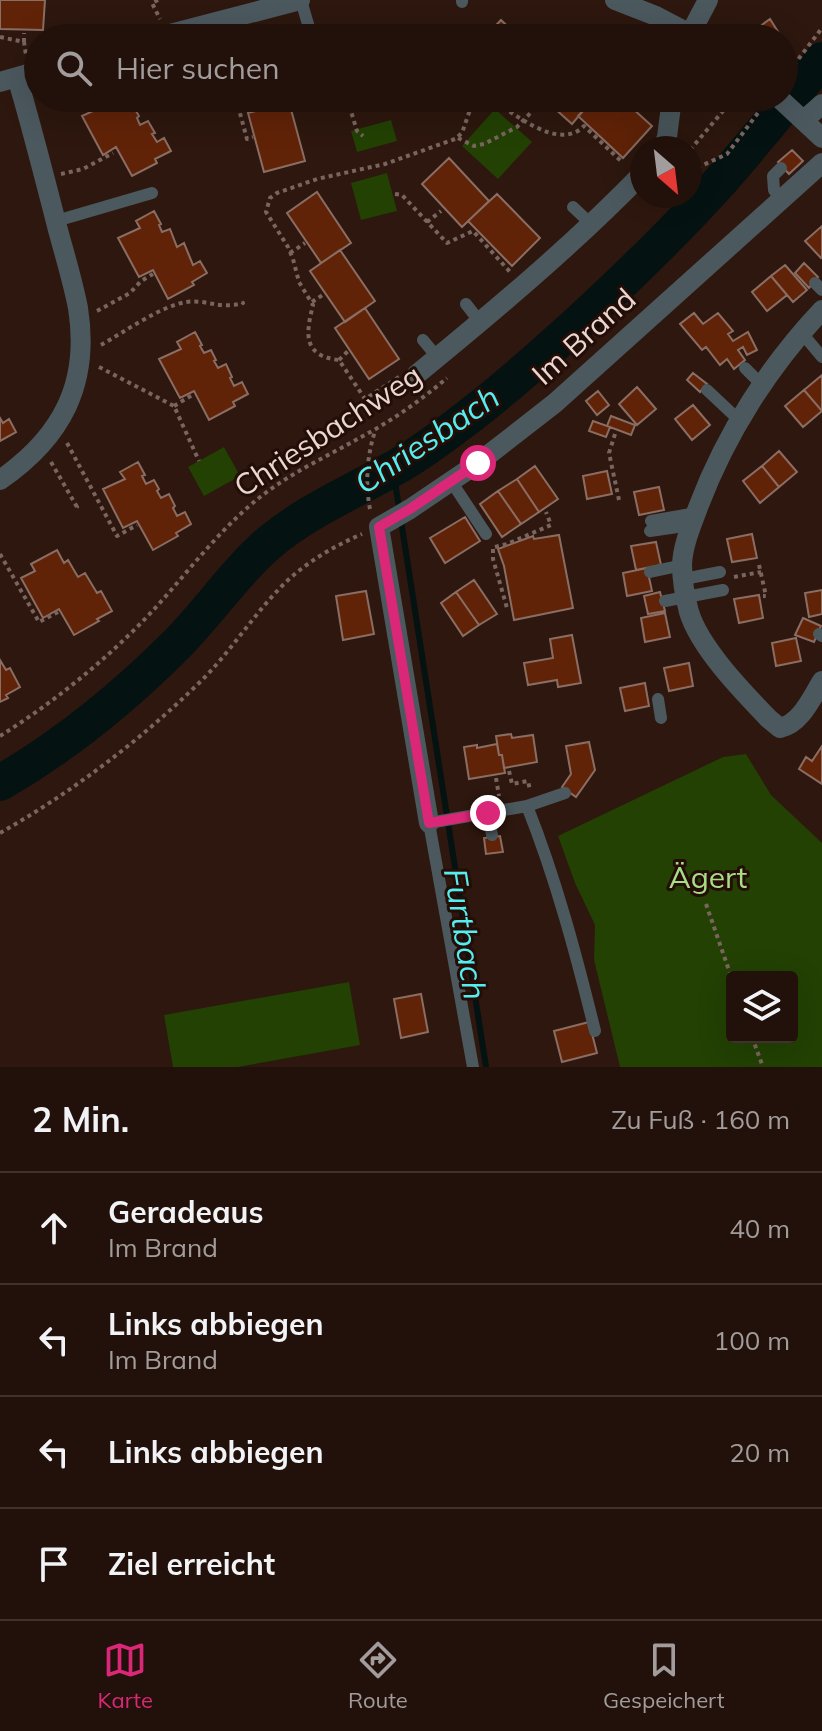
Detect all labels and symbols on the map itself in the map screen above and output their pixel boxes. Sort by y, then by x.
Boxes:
north arrow [630,136,702,208]
street label: Im Brand [524,280,643,393]
street label: Chriesbachweg [228,357,428,505]
water label: Chriesbach [347,378,507,502]
route start [460,445,496,481]
route end [470,795,506,831]
park label: Ägert [669,858,747,896]
water label: Furtbach [436,865,496,1003]

